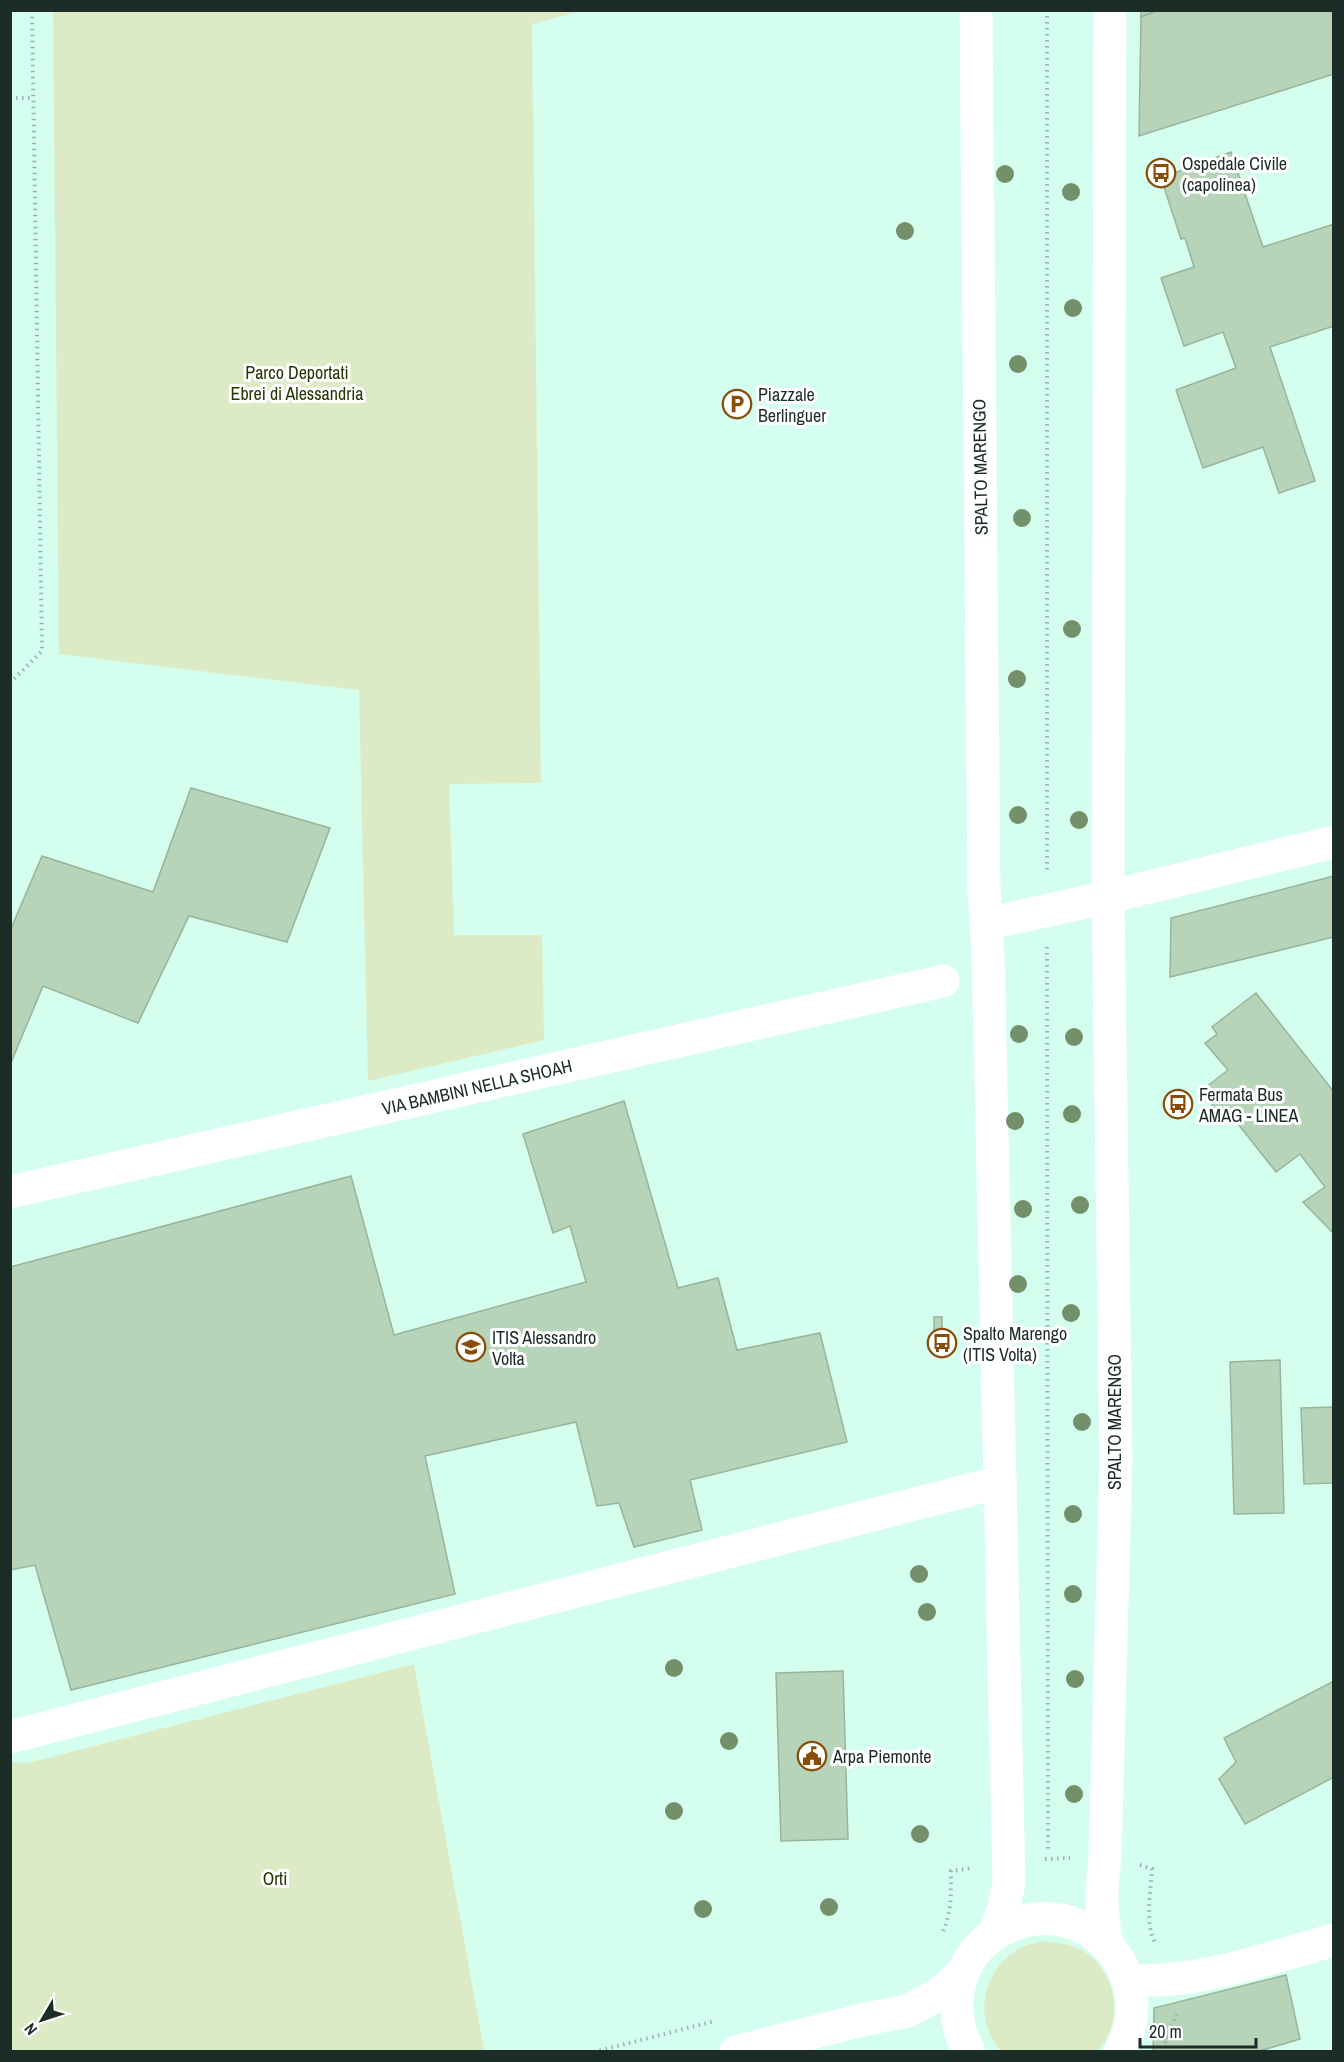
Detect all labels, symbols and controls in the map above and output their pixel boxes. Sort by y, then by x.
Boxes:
place label: Ospedale Civile (capolinea) [1182,151,1287,197]
bus stop icon: Ospedale Civile (capolinea) [1145,157,1177,189]
park label: Parco Deportati Ebrei di Alessandria [231,360,363,406]
place label: Piazzale Berlinguer [758,382,826,428]
parking icon: Piazzale Berlinguer [721,388,753,420]
street label: SPALTO MARENGO [966,399,994,535]
street label: VIA BAMBINI NELLA SHOAH [379,1053,575,1121]
place label: Fermata Bus AMAG - LINEA [1198,1082,1298,1128]
bus stop icon: Fermata Bus AMAG - LINEA [1162,1088,1194,1120]
place label: Spalto Marengo (ITIS Volta) [963,1321,1067,1367]
place label: ITIS Alessandro Volta [492,1325,596,1371]
bus stop icon: Spalto Marengo (ITIS Volta) [926,1327,958,1359]
school or university icon: ITIS Alessandro Volta [455,1331,487,1363]
street label: SPALTO MARENGO [1102,1354,1127,1490]
public building icon: Arpa Piemonte [796,1740,828,1772]
place label: Arpa Piemonte [832,1744,931,1769]
park label: Orti [263,1866,287,1891]
north arrow [12,1990,72,2050]
scale bar [1140,2011,1256,2049]
text: N [19,2019,42,2040]
text: 20 m [1149,2019,1182,2044]

